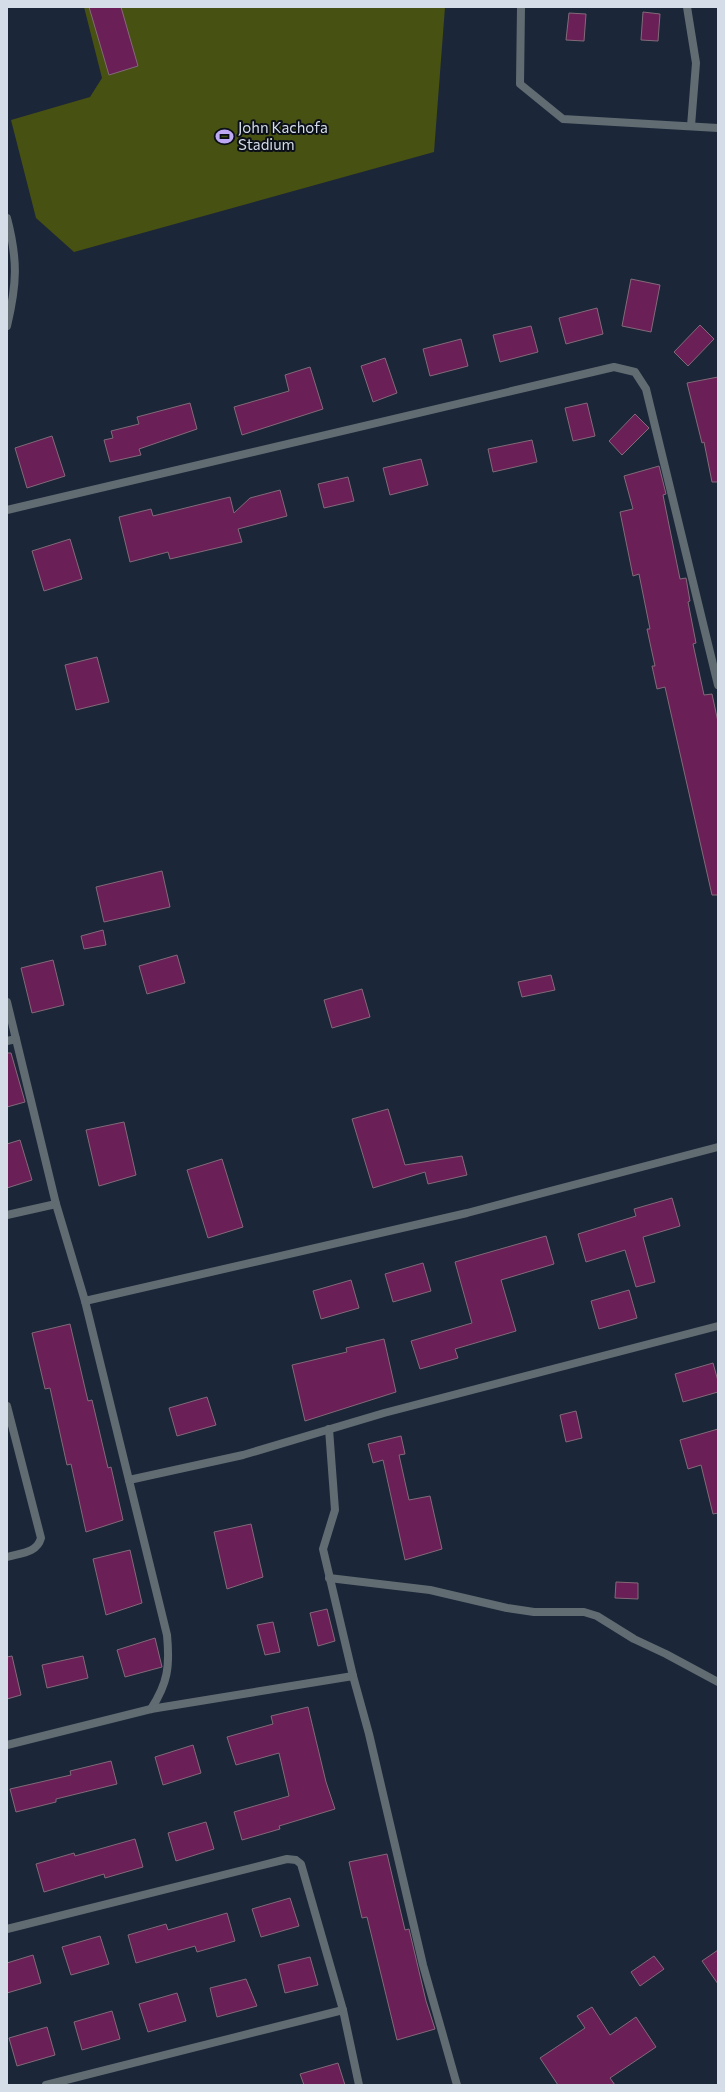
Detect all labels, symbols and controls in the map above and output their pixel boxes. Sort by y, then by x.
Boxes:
place label: John Kachofa Stadium [238,118,328,153]
sports icon: John Kachofa Stadium [215,126,235,146]

